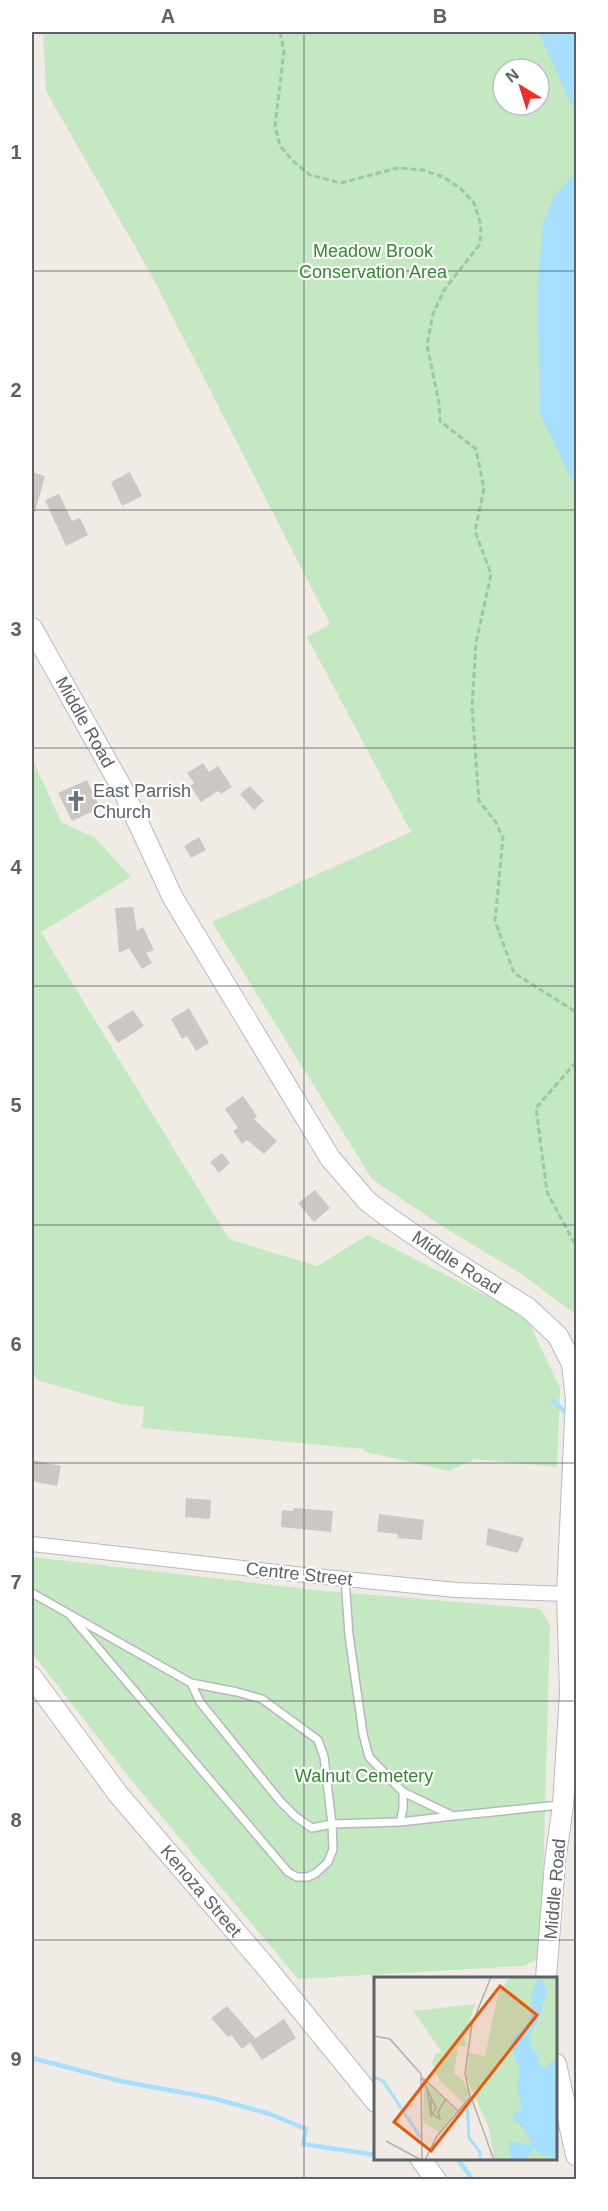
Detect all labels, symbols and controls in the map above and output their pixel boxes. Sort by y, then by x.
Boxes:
text: A [161,5,175,27]
text: B [433,5,447,27]
north arrow [491,57,551,117]
text: N [502,65,522,86]
text: 1 [10,141,22,163]
park label: Meadow Brook Conservation Area [299,241,448,282]
text: 2 [10,379,22,401]
text: 3 [10,618,22,640]
street label: Middle Road [51,673,118,771]
place label: East Parrish Church [93,781,191,822]
church icon: East Parrish Church [64,789,88,813]
text: 4 [10,856,22,878]
text: 5 [10,1094,22,1116]
street label: Middle Road [409,1227,504,1298]
text: 6 [10,1333,22,1355]
street label: Centre Street [245,1558,353,1590]
text: 7 [10,1571,22,1593]
park label: Walnut Cemetery [295,1766,433,1786]
text: 8 [10,1809,22,1831]
street label: Middle Road [541,1838,569,1940]
street label: Kenoza Street [156,1841,246,1941]
inset map [374,1977,557,2160]
text: 9 [10,2048,22,2070]

